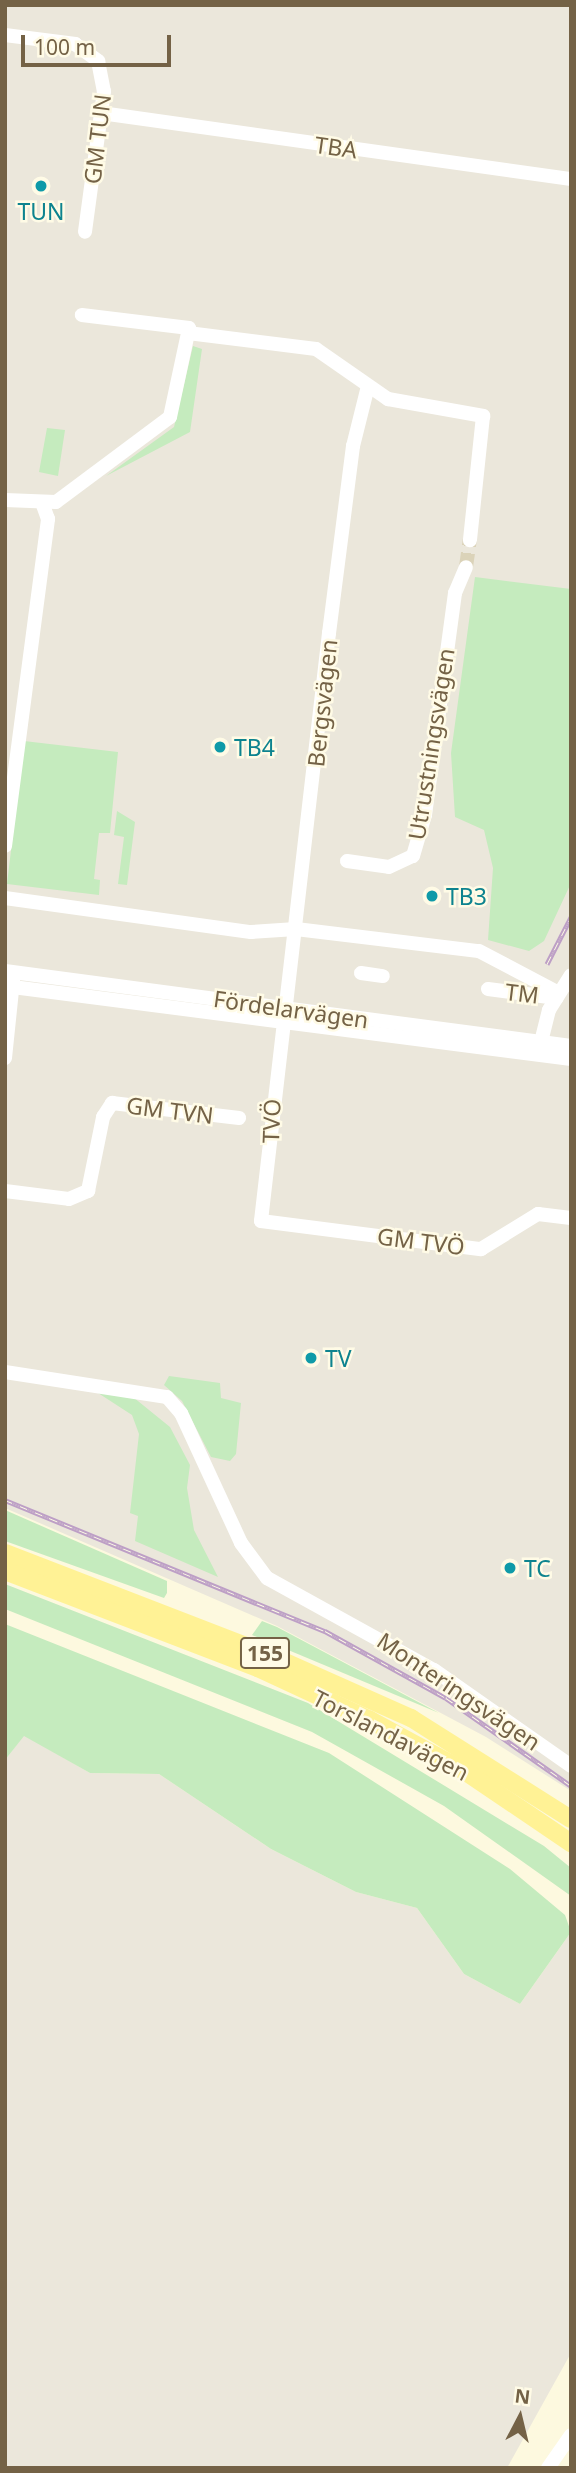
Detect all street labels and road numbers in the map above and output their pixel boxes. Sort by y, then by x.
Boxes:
street label: GM TUN [78,92,116,186]
street label: TBA [313,130,359,164]
street label: Bergsvägen [302,638,342,768]
street label: Utrustningsvägen [402,646,460,842]
street label: TM [504,977,540,1009]
street label: Fördelarvägen [212,984,370,1034]
street label: GM TVN [125,1091,215,1129]
street label: TVÖ [256,1098,286,1144]
street label: GM TVÖ [376,1222,466,1260]
street label: Monteringsvägen [372,1626,546,1756]
road number: 155 [239,1636,291,1670]
street label: Torslandavägen [308,1684,474,1786]

